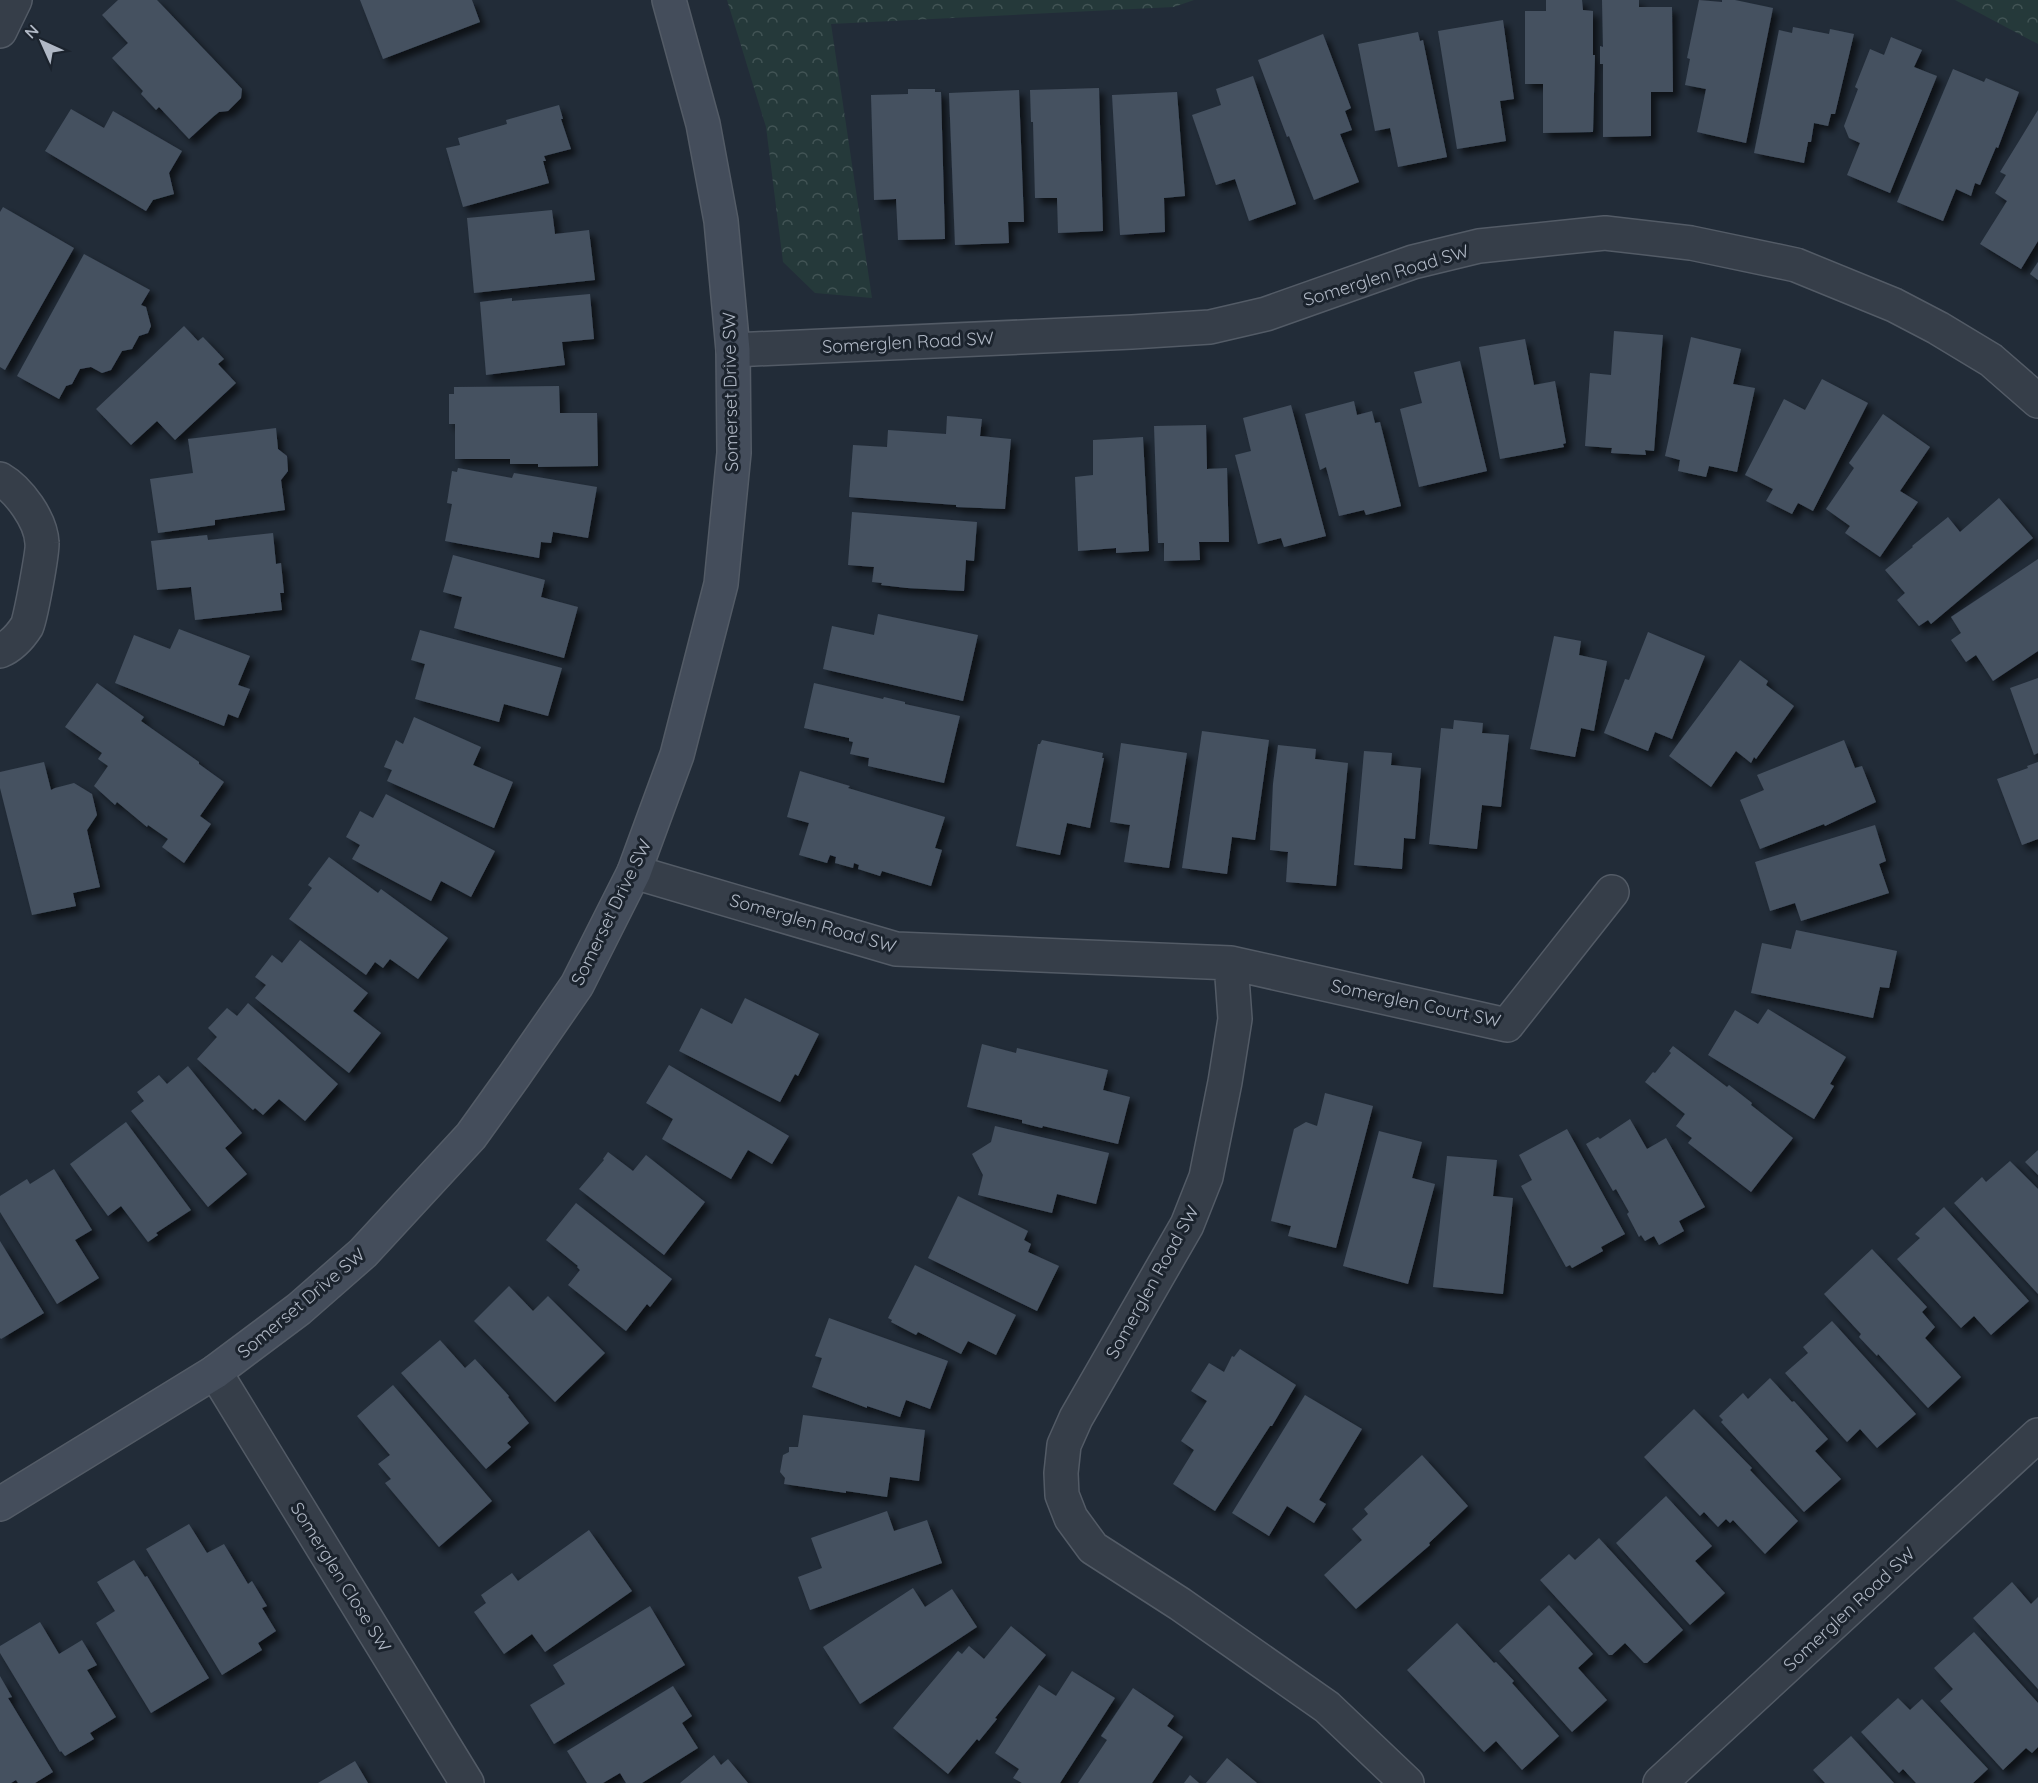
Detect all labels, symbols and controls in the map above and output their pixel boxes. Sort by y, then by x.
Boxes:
north arrow [12,12,72,72]
text: N [20,20,43,43]
street label: Somerglen Road SW [1300,239,1472,311]
street label: Somerset Drive SW [717,312,743,472]
street label: Somerglen Road SW [822,326,994,358]
street label: Somerset Drive SW [566,835,656,989]
street label: Somerglen Road SW [727,888,899,958]
street label: Somerglen Court SW [1329,974,1503,1032]
street label: Somerglen Road SW [1100,1201,1204,1363]
street label: Somerset Drive SW [232,1243,370,1363]
street label: Somerglen Close SW [286,1498,396,1656]
street label: Somerglen Road SW [1778,1542,1920,1676]

